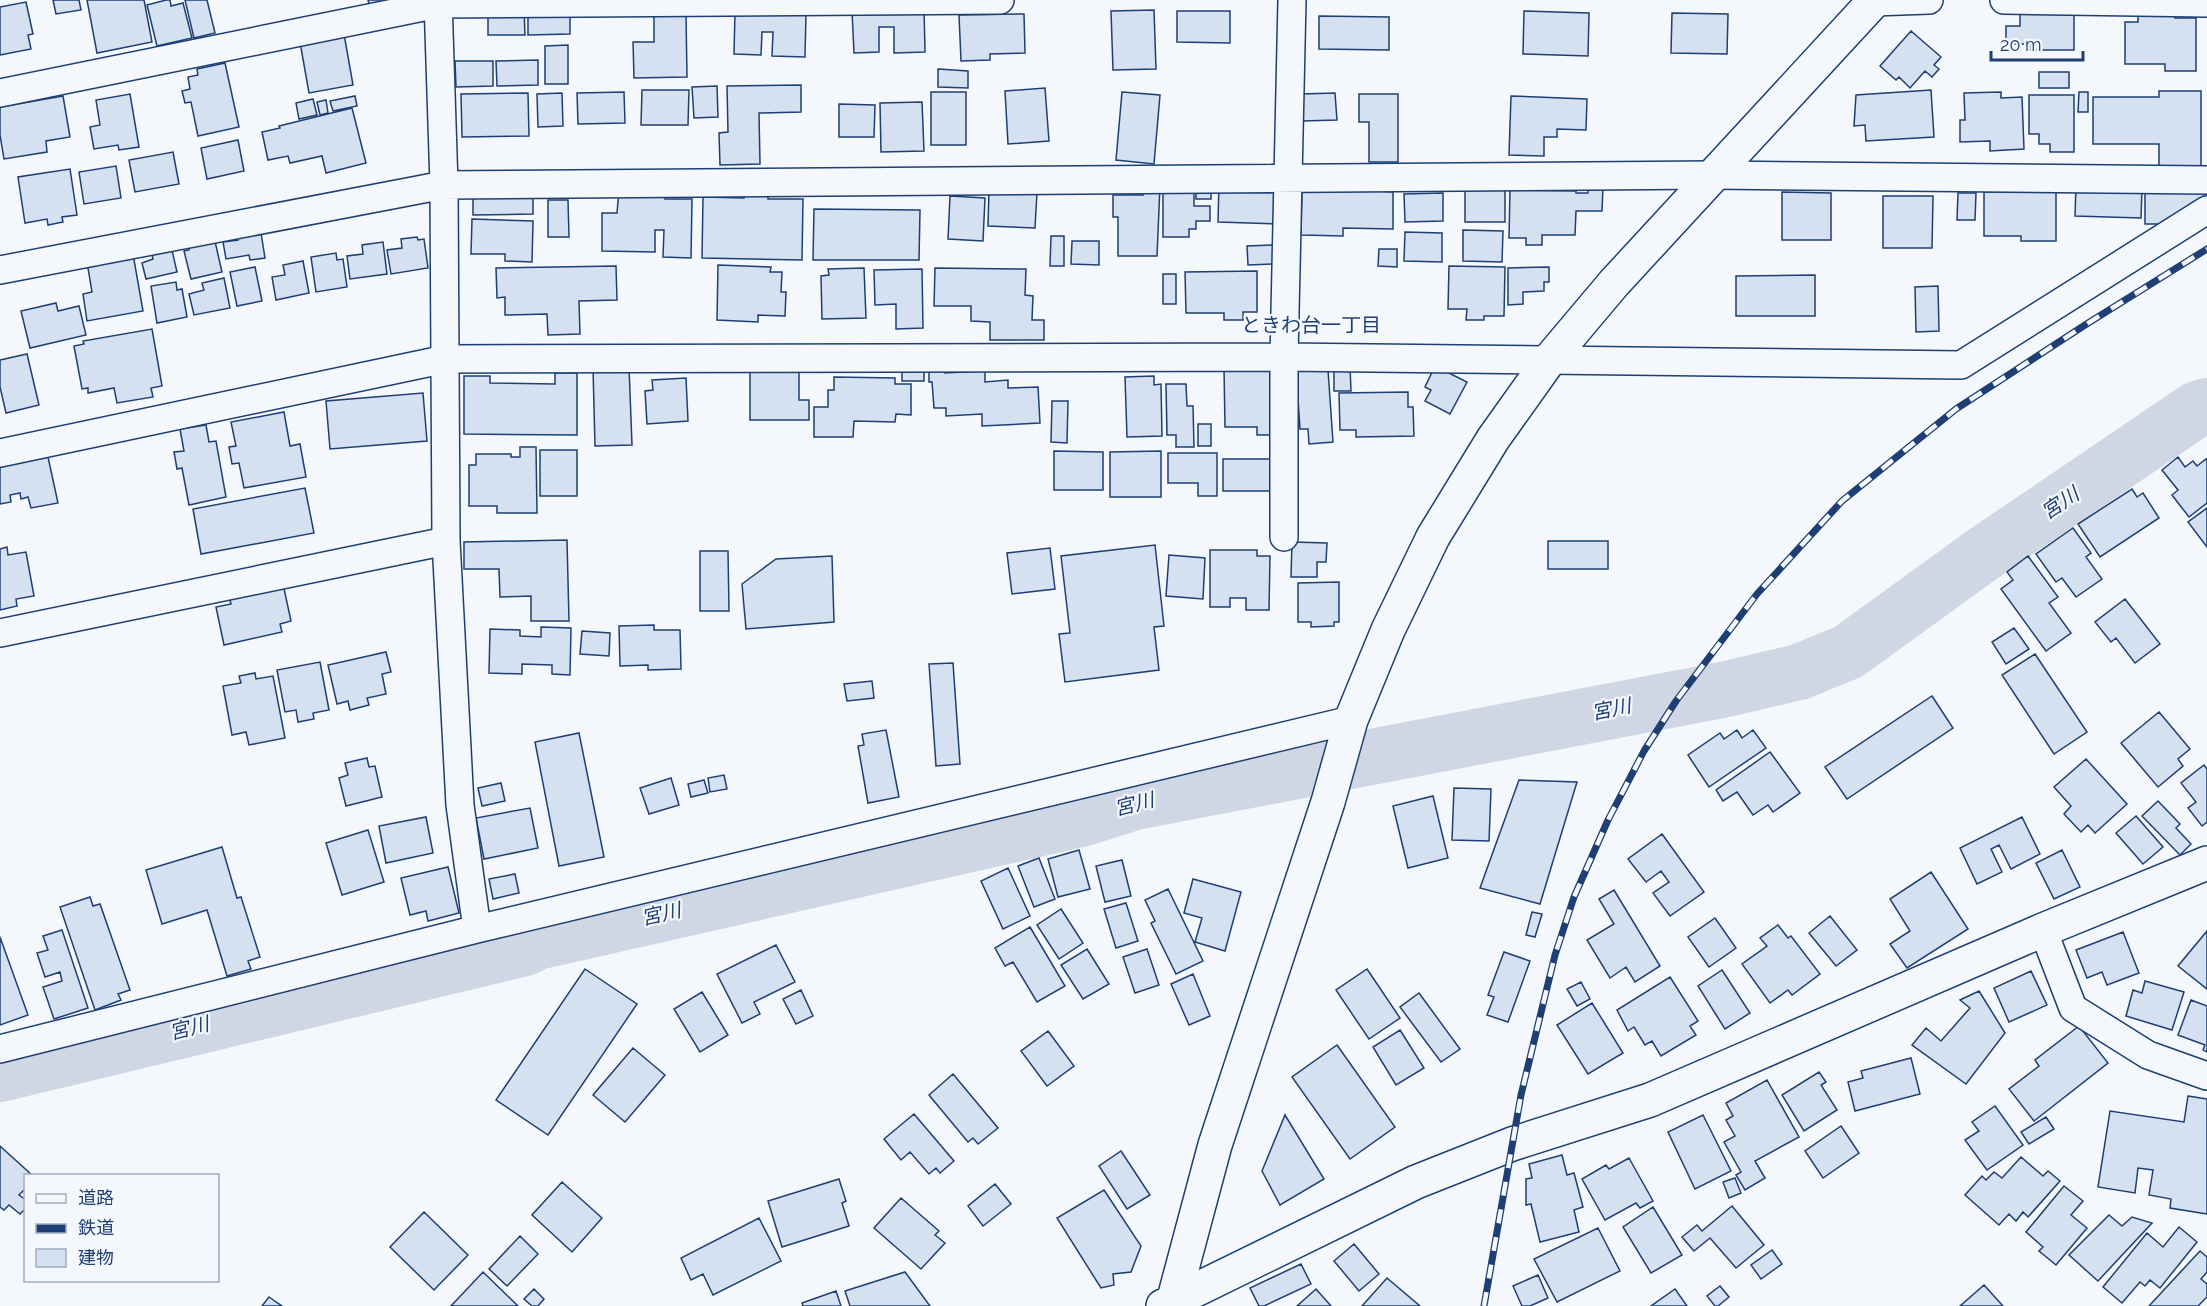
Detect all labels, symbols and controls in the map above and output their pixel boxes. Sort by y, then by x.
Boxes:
scale bar [1991,24,2082,62]
text: 20 m [2000,34,2042,55]
district label: ときわ台一丁目 [1241,313,1381,337]
water label: 宮川 [2037,481,2085,524]
water label: 宮川 [1589,693,1635,725]
water label: 宮川 [1112,787,1158,820]
water label: 宮川 [639,897,685,930]
water label: 宮川 [167,1011,213,1044]
legend [24,1174,219,1282]
text: 道路 [78,1187,114,1208]
text: 鉄道 [78,1217,114,1238]
text: 建物 [78,1247,114,1268]

